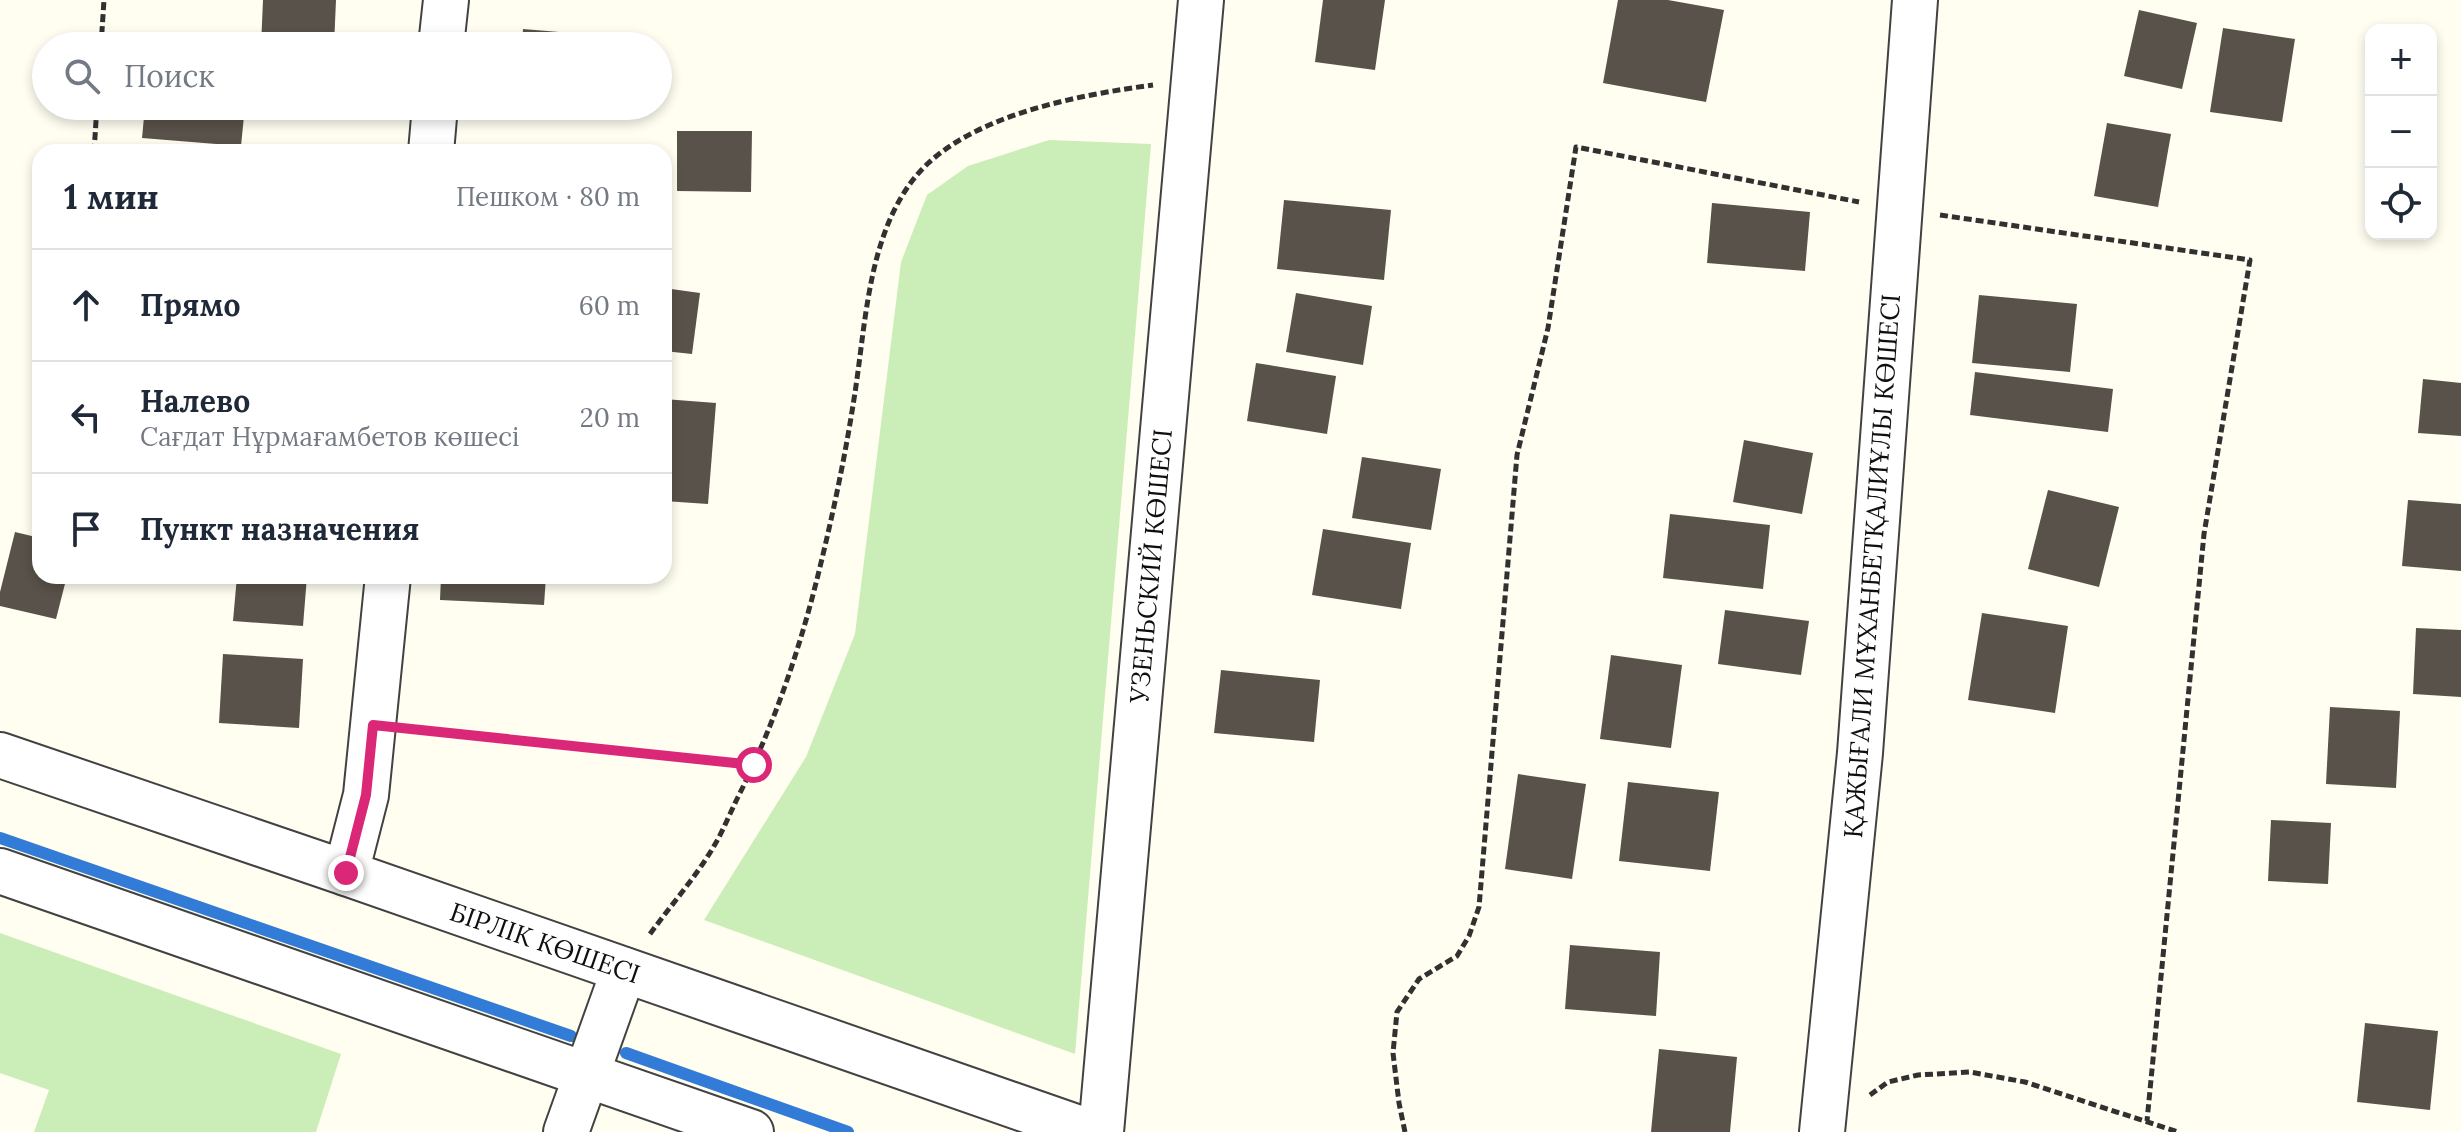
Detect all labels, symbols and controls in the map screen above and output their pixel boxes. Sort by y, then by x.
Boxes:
map controls [2365,24,2437,240]
button: + [2365,24,2437,96]
search box [32,32,672,120]
icon: search [60,54,104,98]
text: Поиск [124,57,215,95]
button: − [2365,96,2437,168]
button: locate [2365,168,2437,240]
text: 1 мин [64,175,159,218]
text: Пешком · 80 m [456,180,640,213]
icon: ahead [64,283,108,327]
text: Прямо [140,286,241,324]
text: 60 m [579,289,640,322]
street label: ҚАЖЫҒАЛИ МҰХАНБЕТҚАЛИҰЛЫ КӨШЕСІ [1836,293,1907,839]
text: Налево [140,382,250,420]
icon: left [64,395,108,439]
text: 20 m [580,401,640,434]
text: Сағдат Нұрмағамбетов көшесі [140,420,519,453]
street label: УЗЕНЬСКИЙ КӨШЕСІ [1122,428,1179,705]
icon: arrive [64,507,108,551]
text: Пункт назначения [140,510,419,548]
route start [736,747,772,783]
route end [328,855,364,891]
street label: БІРЛІК КӨШЕСІ [446,895,645,991]

